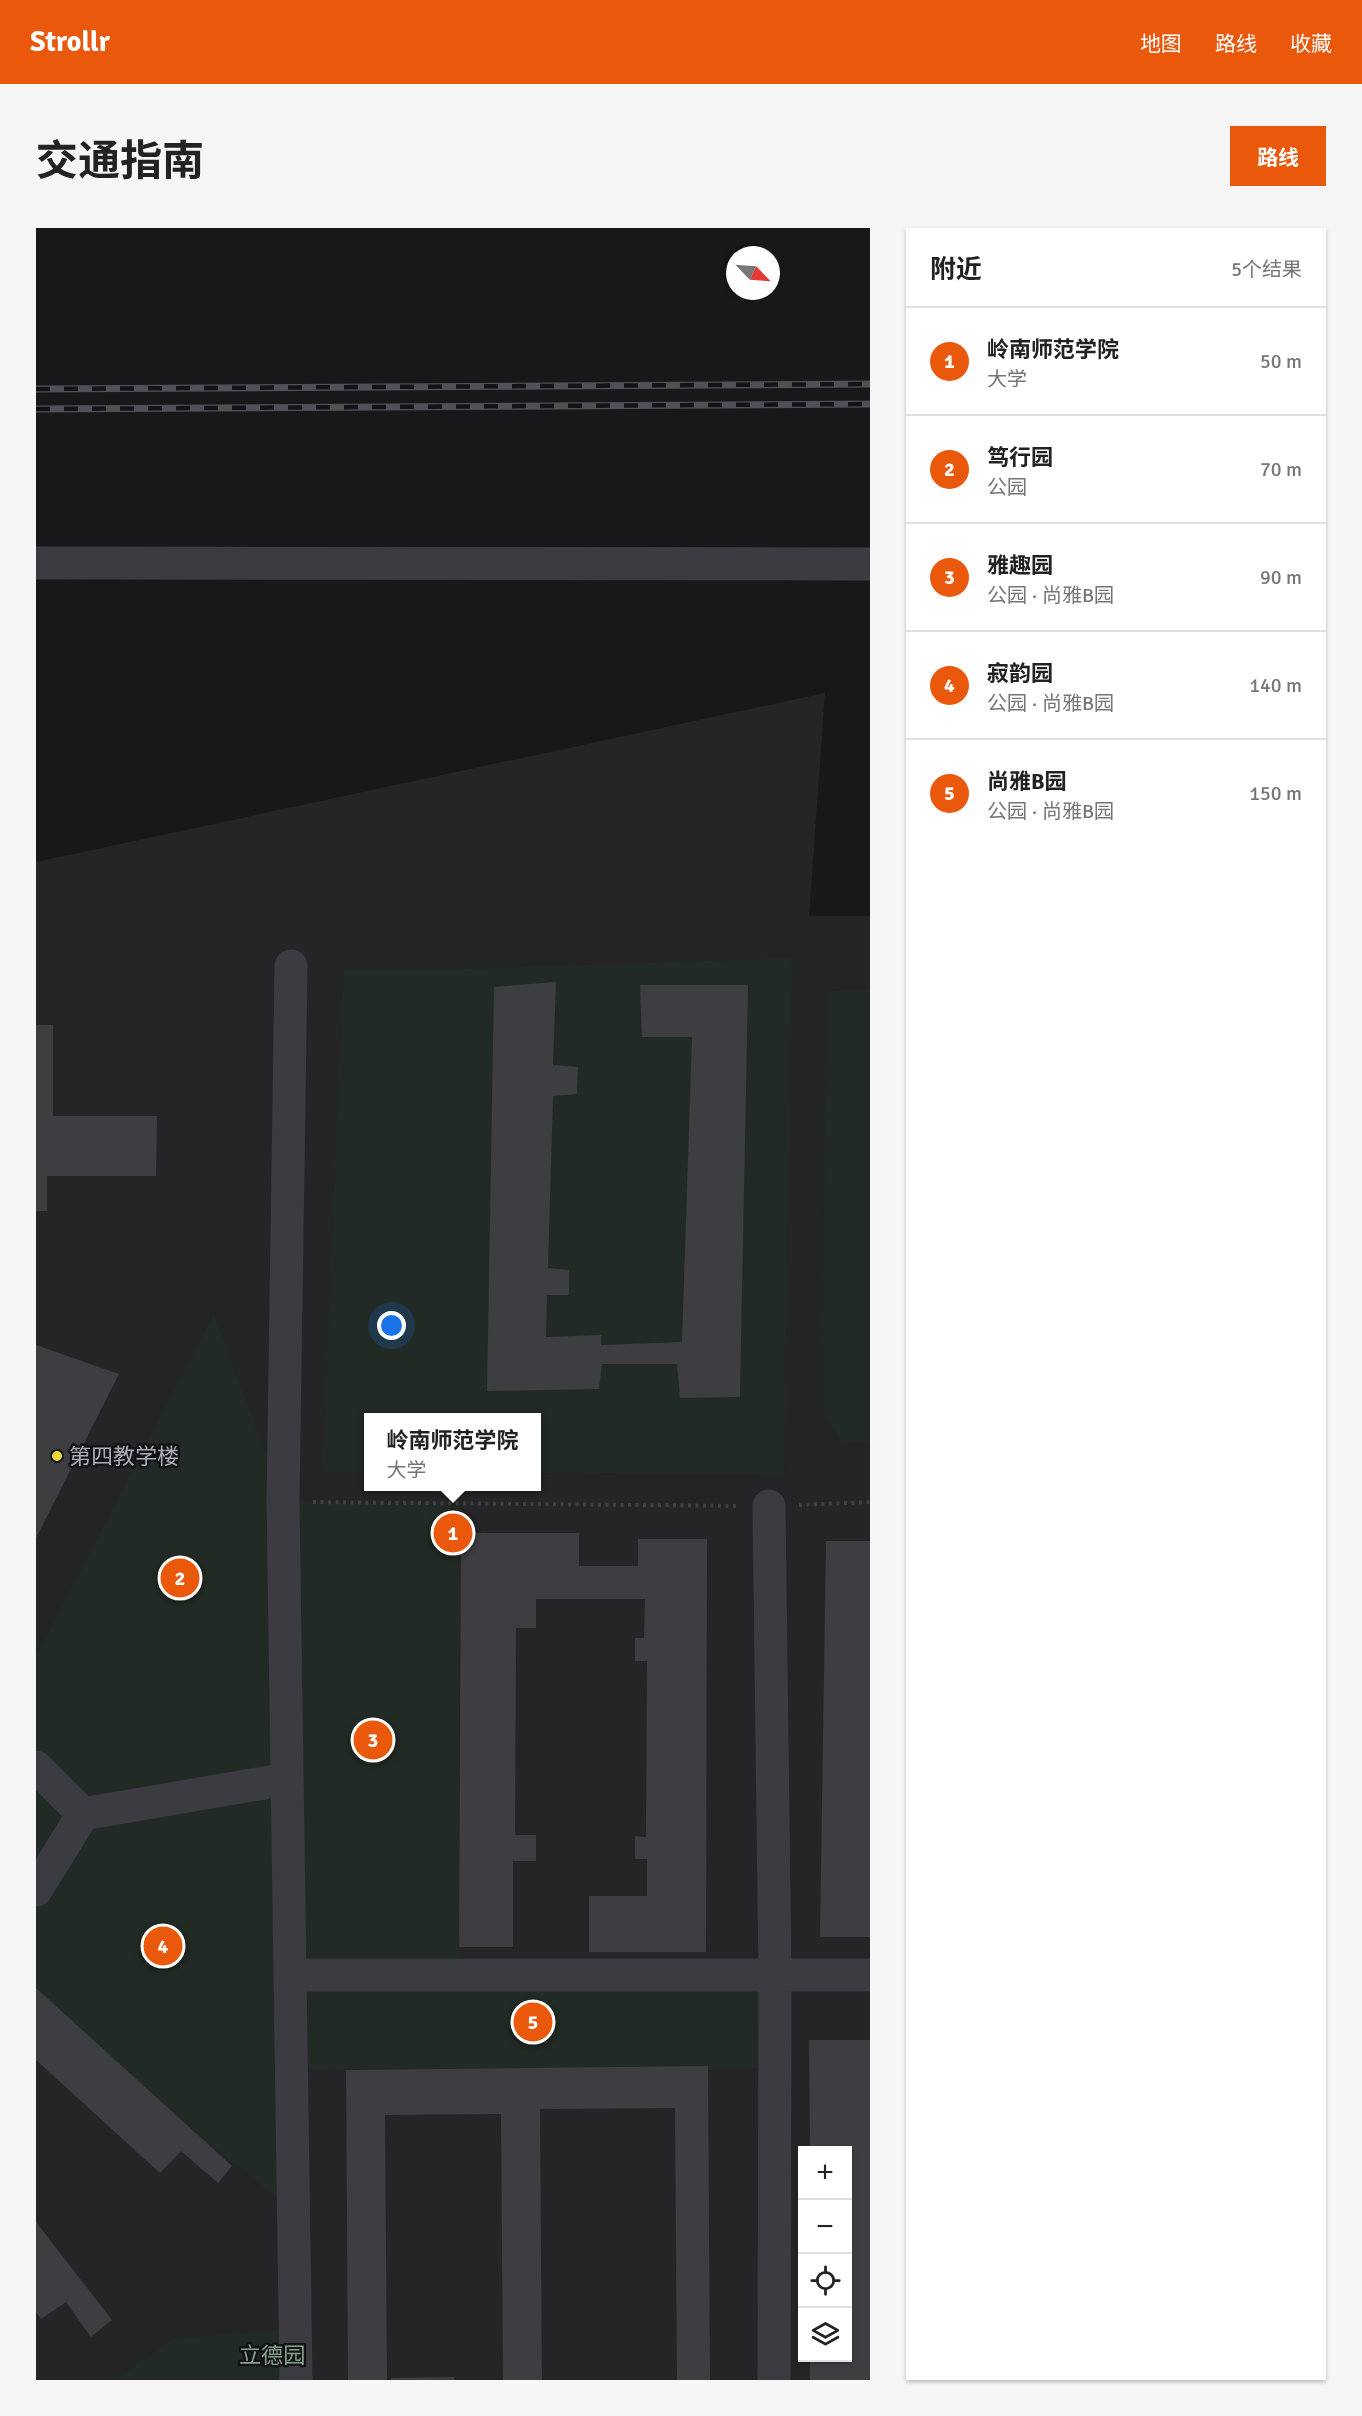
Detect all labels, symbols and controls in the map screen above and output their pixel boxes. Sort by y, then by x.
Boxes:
text: Strollr [30,25,110,59]
text: 地图 [1140,31,1182,57]
text: 路线 [1215,31,1257,57]
text: 收藏 [1290,31,1332,57]
button: 路线 [1230,126,1326,186]
text: 交通指南 [36,136,204,187]
north arrow [726,246,780,300]
text: 附近 [930,254,982,286]
text: 5个结果 [1231,257,1302,282]
text: 岭南师范学院 [987,336,1119,363]
text: 1 [944,349,955,374]
text: 50 m [1260,349,1302,374]
text: 大学 [987,367,1027,392]
text: 笃行园 [987,444,1053,471]
text: 2 [944,457,955,482]
text: 70 m [1260,457,1302,482]
text: 公园 [987,475,1027,500]
text: 雅趣园 [987,552,1053,579]
text: 3 [944,565,955,590]
text: 90 m [1260,565,1302,590]
text: 公园 · 尚雅B园 [987,583,1114,608]
text: 寂韵园 [987,660,1053,687]
text: 4 [944,673,955,698]
text: 140 m [1249,673,1302,698]
text: 公园 · 尚雅B园 [987,691,1114,716]
text: 尚雅B园 [987,768,1067,795]
text: 5 [944,781,955,806]
text: 150 m [1249,781,1302,806]
text: 公园 · 尚雅B园 [987,799,1114,824]
your location [377,1311,406,1340]
popup [364,1413,541,1491]
text: 岭南师范学院 [386,1427,519,1454]
place label: 第四教学楼 [69,1443,179,1470]
marker: 第四教学楼 [50,1449,64,1463]
text: 大学 [386,1458,426,1483]
pin: 1 [434,1510,472,1556]
pin: 2 [160,1556,200,1600]
pin: 3 [354,1718,392,1762]
pin: 4 [144,1924,182,1968]
pin: 5 [514,2000,552,2044]
map controls [798,2146,852,2362]
button: + [798,2146,852,2200]
button: − [798,2200,852,2254]
button: locate [798,2254,852,2308]
button: layers [798,2308,852,2362]
park label: 立德园 [239,2342,305,2369]

